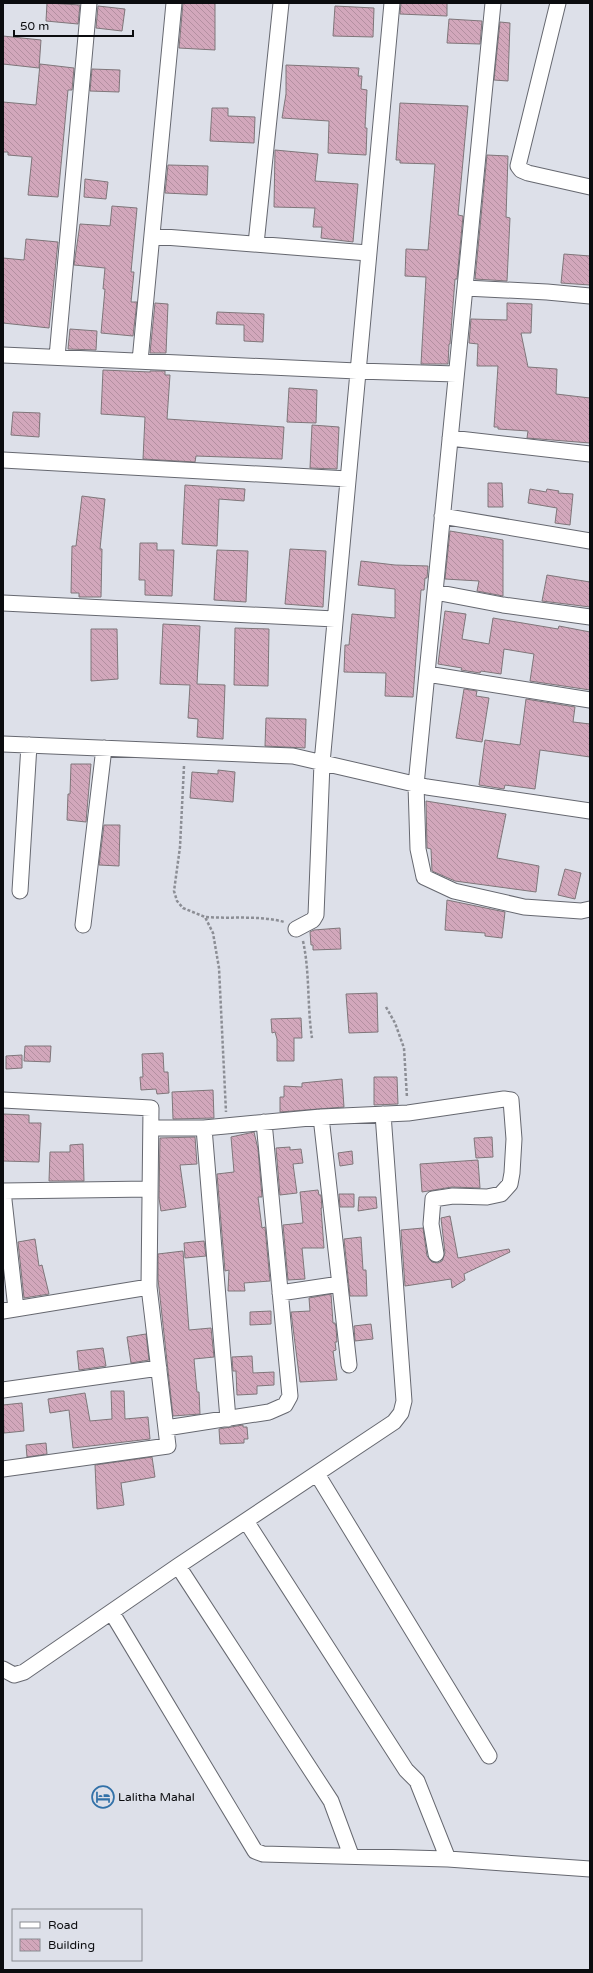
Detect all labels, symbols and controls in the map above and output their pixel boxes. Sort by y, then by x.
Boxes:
scale bar [14,12,133,38]
text: 50 m [20,19,49,33]
hotel icon: Lalitha Mahal [90,1784,116,1810]
place label: Lalitha Mahal [118,1790,195,1804]
legend [12,1909,142,1961]
text: Road [48,1918,78,1932]
text: Building [48,1938,95,1952]

